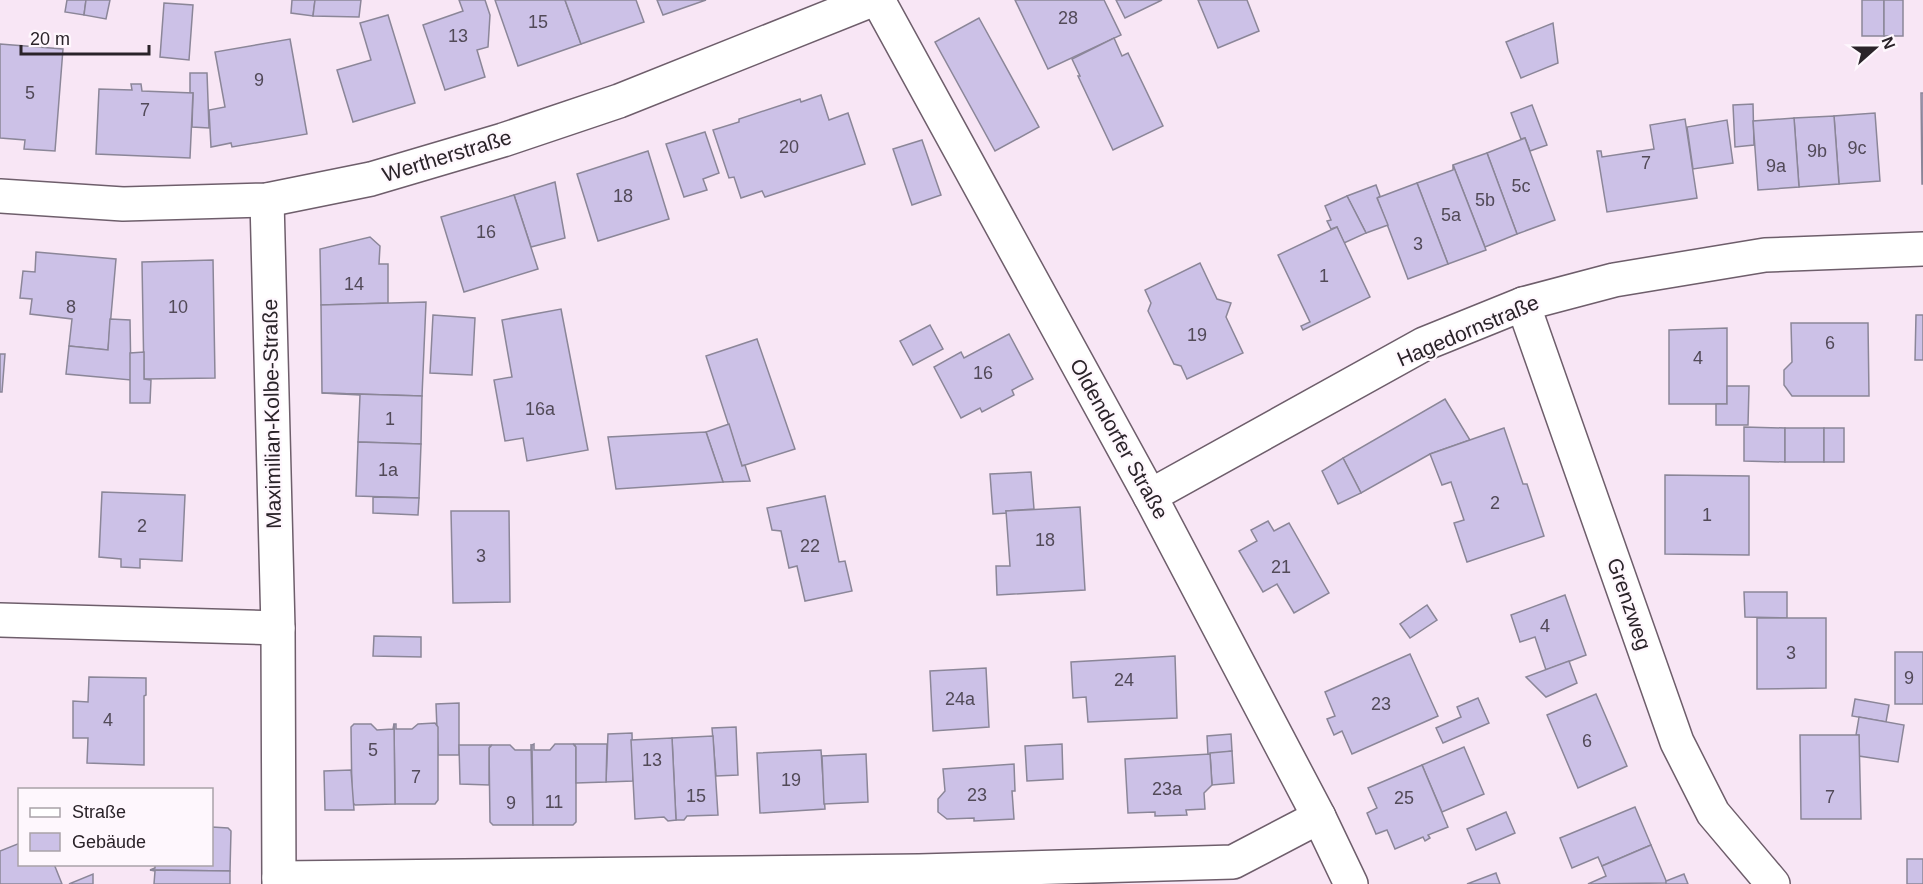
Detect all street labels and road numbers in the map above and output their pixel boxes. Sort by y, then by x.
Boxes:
street label: Wertherstraße [380,125,514,186]
street label: Hagedornstraße [1393,290,1542,371]
street label: Maximilian-Kolbe-Straße [258,299,285,529]
street label: Oldendorfer Straße [1066,355,1173,523]
street label: Grenzweg [1603,555,1656,653]

